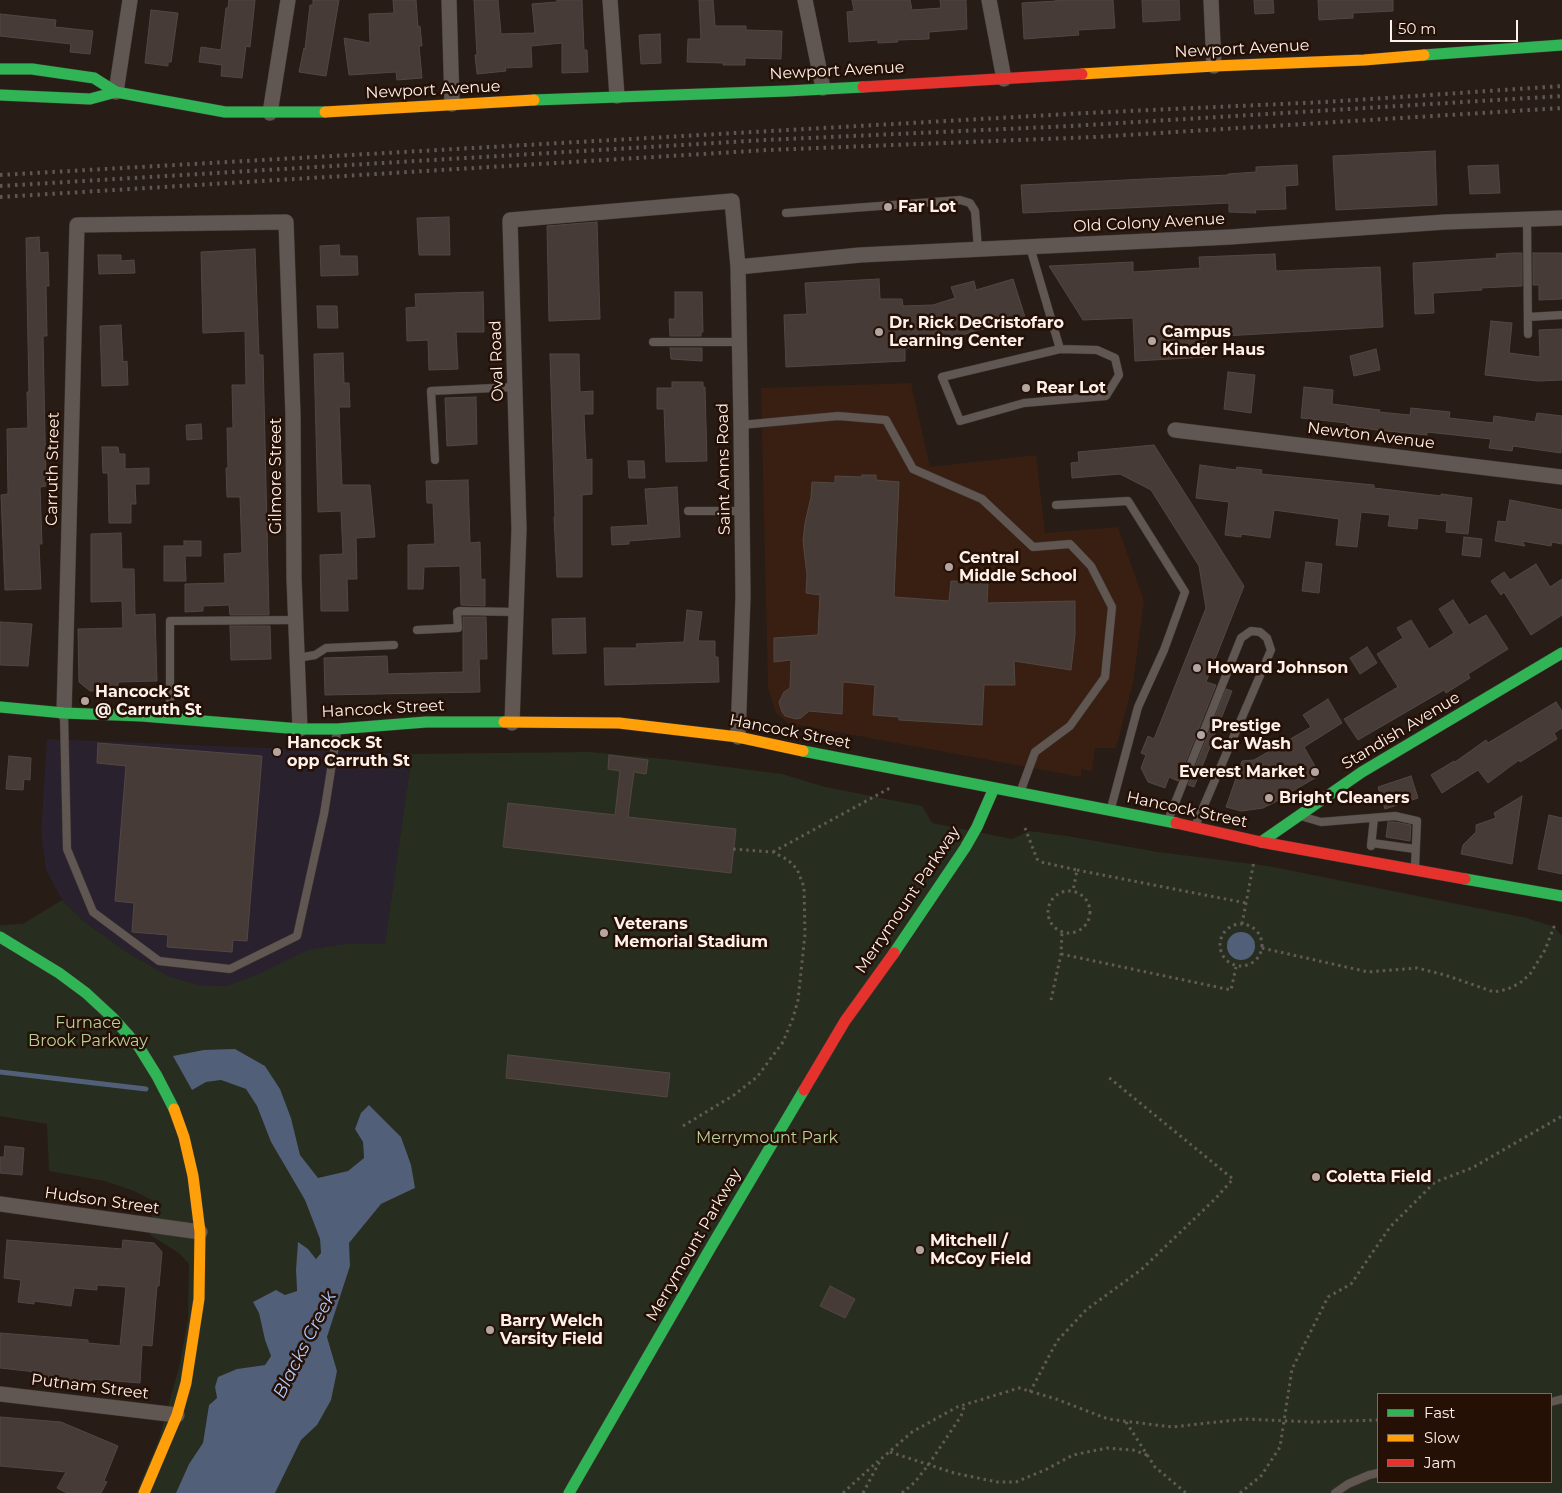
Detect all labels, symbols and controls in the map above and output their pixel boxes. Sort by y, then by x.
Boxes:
scale bar [1392,10,1520,42]
text: 50 m [1398,19,1436,38]
street label: Newport Avenue [1174,36,1310,62]
street label: Newport Avenue [769,58,905,84]
street label: Newport Avenue [365,77,501,103]
place label: Far Lot [898,197,956,217]
marker: Far Lot [882,201,894,213]
street label: Old Colony Avenue [1073,209,1225,237]
place label: Dr. Rick DeCristofaro Learning Center [889,313,1064,351]
street label: Oval Road [486,320,508,402]
place label: Campus Kinder Haus [1162,322,1265,360]
marker: Dr. Rick DeCristofaro Learning Center [873,326,885,338]
marker: Campus Kinder Haus [1146,335,1158,347]
place label: Rear Lot [1036,378,1106,398]
marker: Rear Lot [1020,382,1032,394]
street label: Saint Anns Road [713,403,735,535]
street label: Carruth Street [42,412,64,526]
street label: Gilmore Street [266,418,286,534]
street label: Newton Avenue [1306,419,1436,453]
place label: Central Middle School [959,548,1077,586]
marker: Central Middle School [943,561,955,573]
place label: Howard Johnson [1207,658,1348,678]
marker: Howard Johnson [1191,662,1203,674]
place label: Hancock St @ Carruth St [95,682,202,720]
street label: Standish Avenue [1338,688,1464,774]
marker: Hancock St @ Carruth St [79,695,91,707]
street label: Hancock Street [321,696,445,722]
street label: Hancock Street [728,711,852,753]
place label: Prestige Car Wash [1211,716,1291,754]
marker: Prestige Car Wash [1195,729,1207,741]
place label: Hancock St opp Carruth St [287,733,410,771]
marker: Hancock St opp Carruth St [271,746,283,758]
place label: Everest Market [1179,762,1305,782]
marker: Everest Market [1309,766,1321,778]
street label: Hancock Street [1125,788,1249,832]
place label: Bright Cleaners [1279,788,1409,808]
marker: Bright Cleaners [1263,792,1275,804]
street label: Merrymount Parkway [852,823,964,977]
place label: Veterans Memorial Stadium [614,914,768,952]
marker: Veterans Memorial Stadium [598,927,610,939]
park label: Furnace Brook Parkway [28,1013,148,1051]
park label: Merrymount Park [696,1128,838,1148]
street label: Merrymount Parkway [642,1165,746,1325]
place label: Coletta Field [1326,1167,1432,1187]
marker: Coletta Field [1310,1171,1322,1183]
street label: Hudson Street [43,1183,161,1219]
place label: Mitchell / McCoy Field [930,1231,1031,1269]
marker: Mitchell / McCoy Field [914,1244,926,1256]
water label: Blacks Creek [269,1288,341,1402]
place label: Barry Welch Varsity Field [500,1311,603,1349]
marker: Barry Welch Varsity Field [484,1324,496,1336]
street label: Putnam Street [30,1370,150,1404]
legend [1377,1393,1552,1483]
text: Fast [1424,1403,1455,1422]
text: Slow [1424,1428,1460,1447]
text: Jam [1424,1453,1456,1472]

